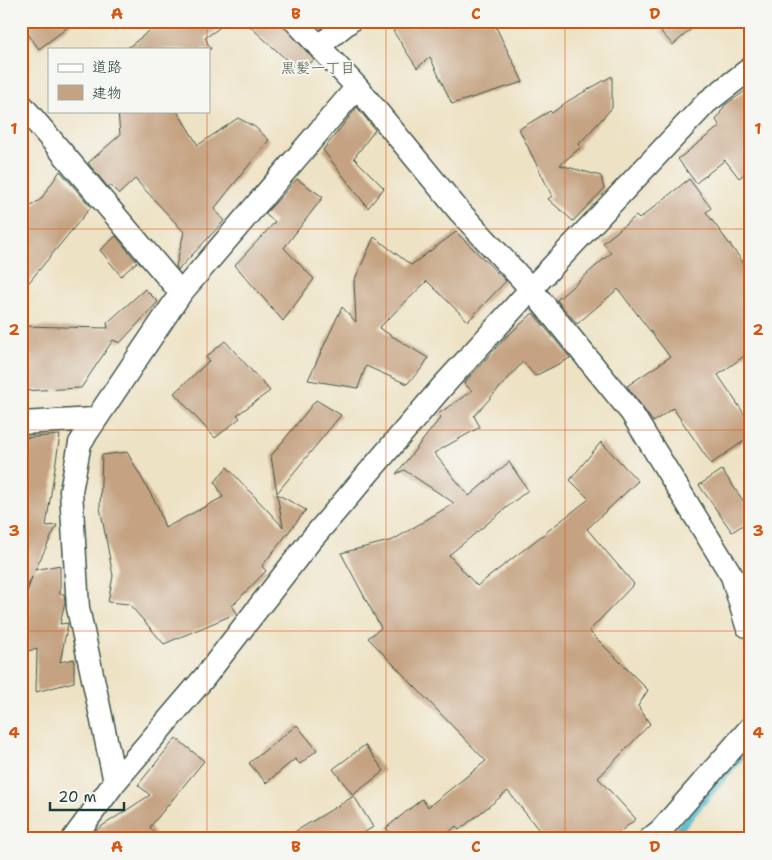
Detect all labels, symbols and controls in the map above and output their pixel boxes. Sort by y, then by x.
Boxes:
text: A [111,3,123,24]
text: B [291,3,301,24]
text: C [471,3,481,24]
text: D [649,3,661,24]
legend [48,48,210,112]
text: 道路 [92,57,122,77]
district label: 黒髪一丁目 [280,58,356,78]
text: 建物 [92,83,122,103]
text: 1 [10,118,18,139]
text: 1 [754,118,762,139]
text: 2 [8,319,20,340]
text: 2 [752,319,764,340]
text: 3 [8,520,20,541]
text: 3 [752,520,764,541]
text: 4 [8,722,20,743]
text: 4 [752,722,764,743]
scale bar [50,780,124,812]
text: 20 m [58,787,97,807]
text: A [111,836,123,857]
text: B [291,836,301,857]
text: C [471,836,481,857]
text: D [649,836,661,857]

